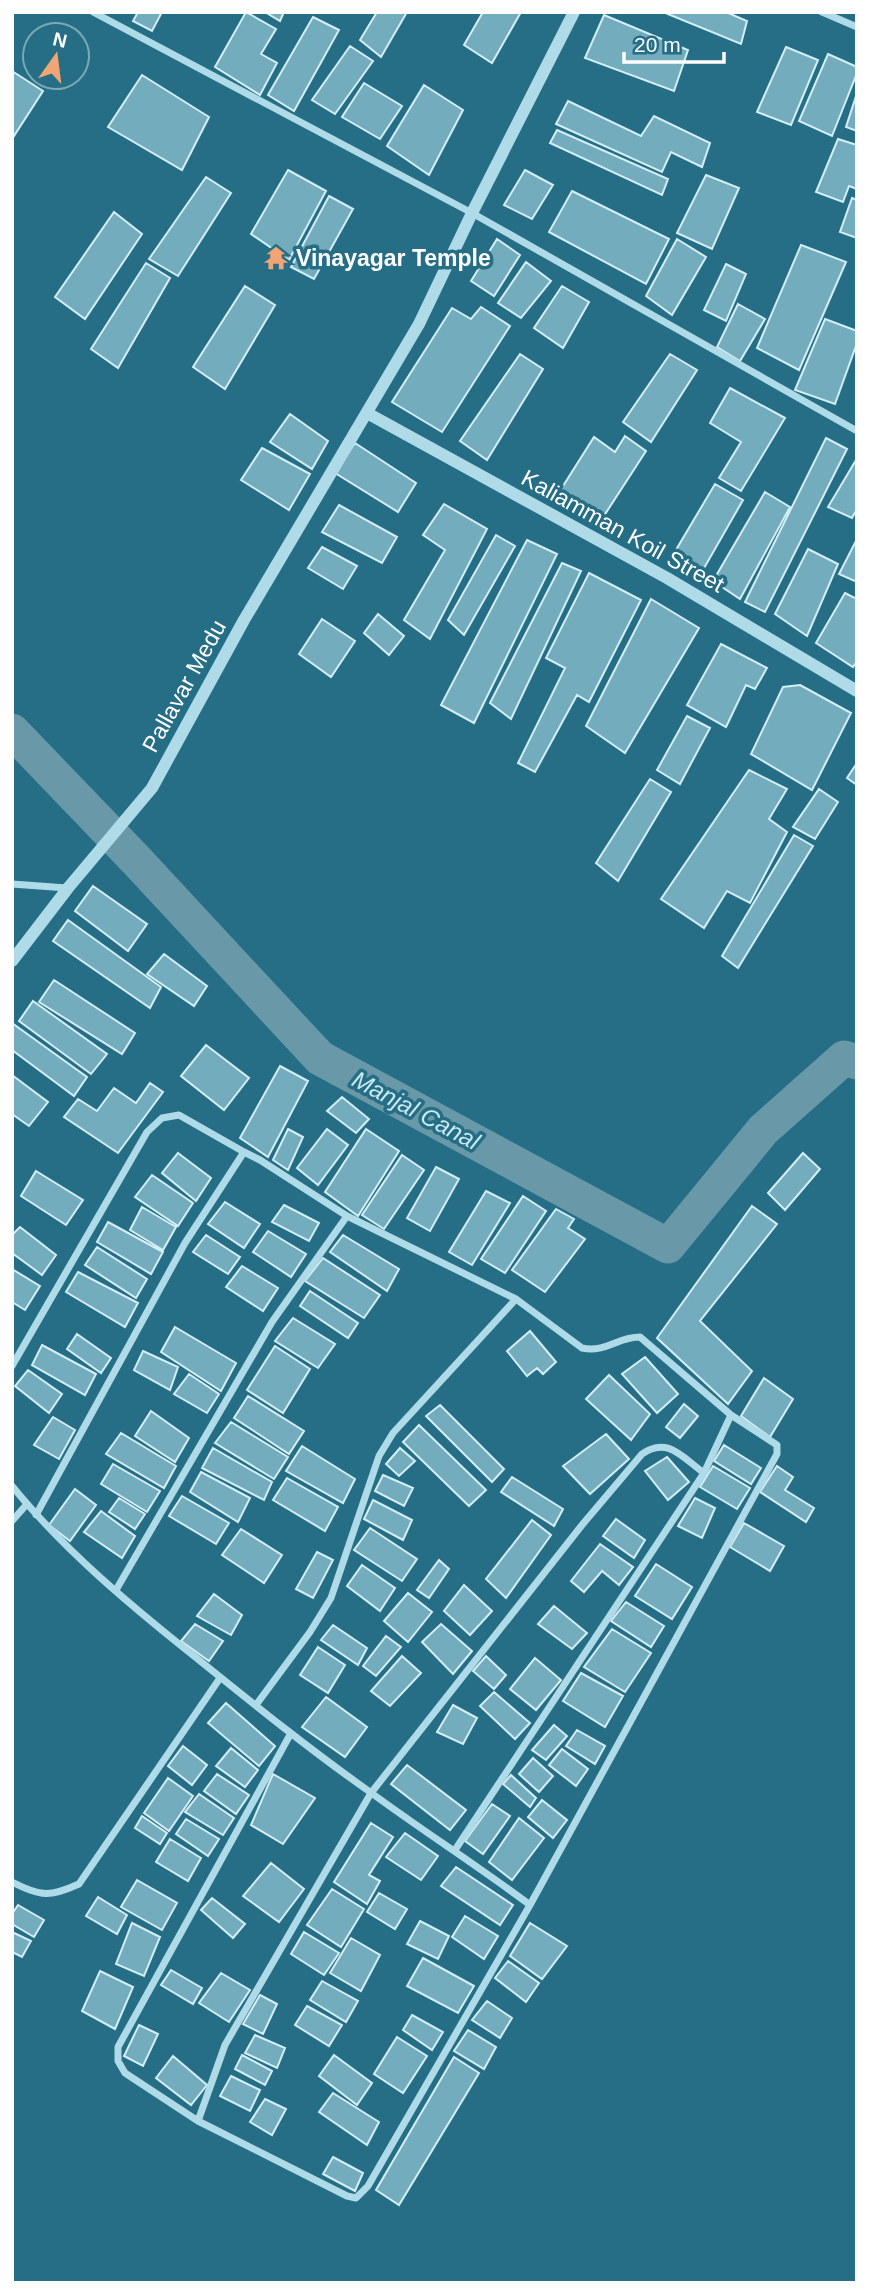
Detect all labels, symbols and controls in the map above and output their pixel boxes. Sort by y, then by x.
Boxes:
north arrow [21,21,91,91]
scale bar [624,21,724,65]
text: N [51,28,69,52]
text: 20 m [634,33,681,56]
temple icon: Vinayagar Temple [262,244,290,272]
place label: Vinayagar Temple [296,245,491,271]
street label: Kaliamman Koil Street [517,464,729,598]
street label: Pallavar Medu [137,615,231,757]
water label: Manjal Canal [348,1065,485,1155]

